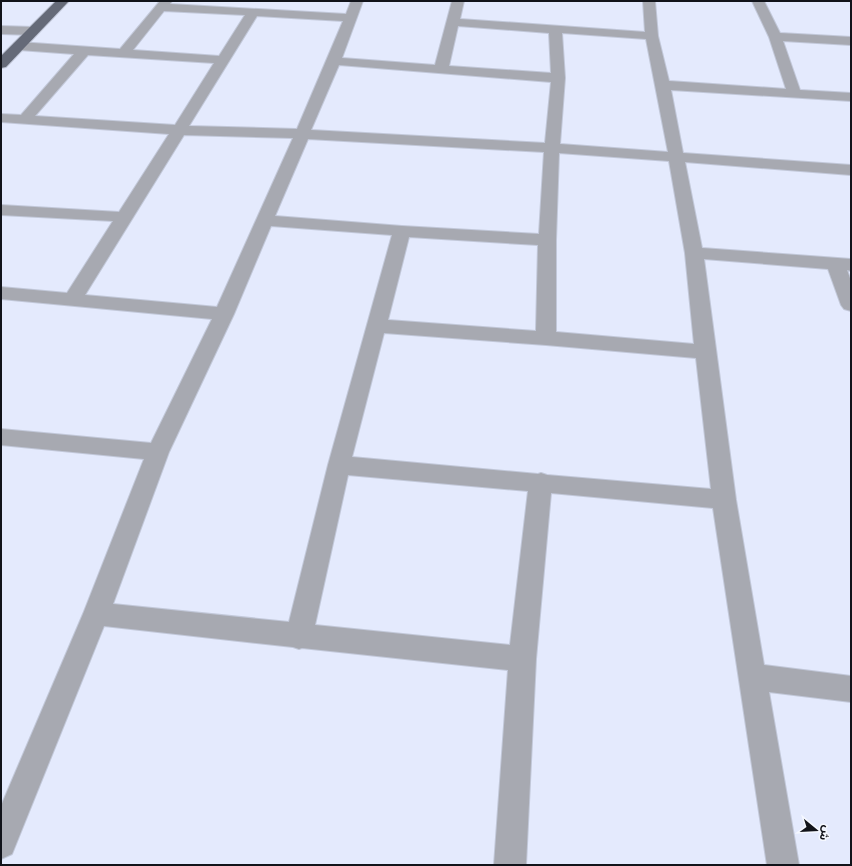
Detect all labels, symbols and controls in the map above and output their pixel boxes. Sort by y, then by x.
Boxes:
north arrow [796,810,836,850]
text: ش [817,824,835,843]

